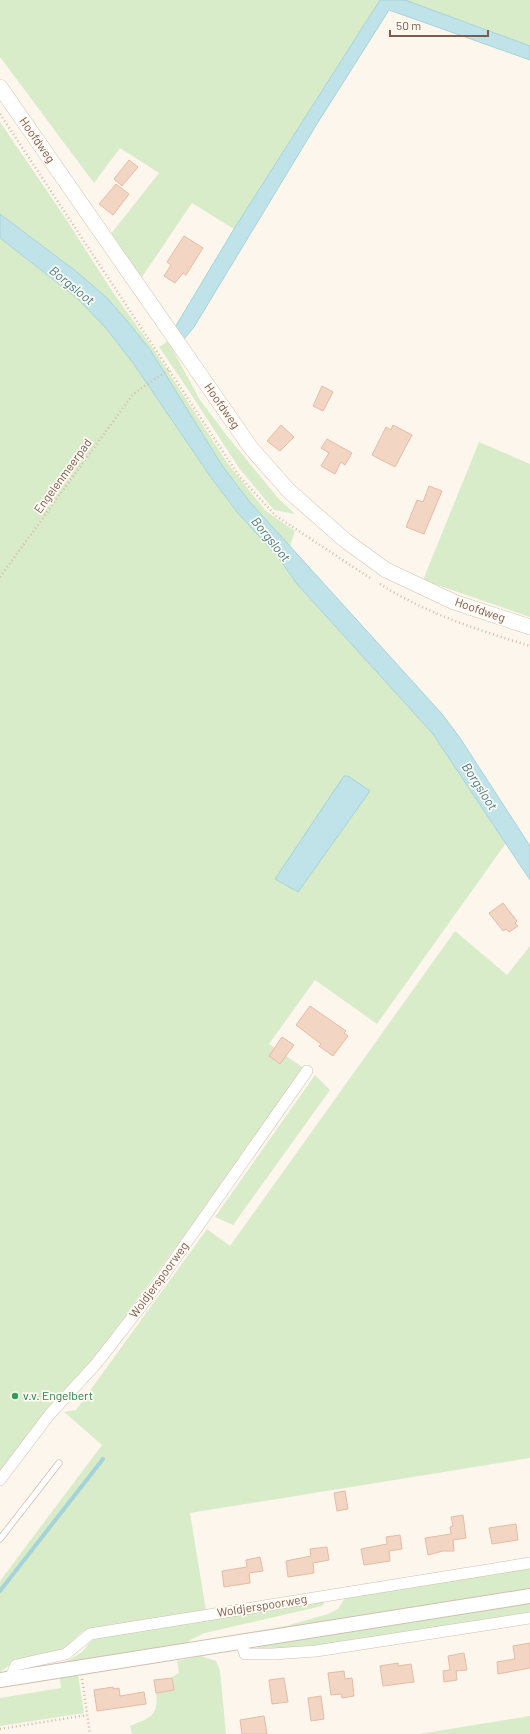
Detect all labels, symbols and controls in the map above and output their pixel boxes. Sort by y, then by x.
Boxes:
scale bar [390,12,488,38]
text: 50 m [396,18,421,32]
street label: Hoofdweg [17,114,59,165]
water label: Borgsloot [46,262,98,308]
street label: Hoofdweg [202,380,244,431]
street label: Engelenmeerpad [31,436,94,515]
water label: Borgsloot [248,513,294,565]
street label: Hoofdweg [453,594,507,624]
water label: Borgsloot [459,759,501,813]
street label: Woldjerspoorweg [126,1239,191,1320]
place label: v.v. Engelbert [23,1388,93,1402]
marker: v.v. Engelbert [10,1391,20,1401]
street label: Woldjerspoorweg [216,1591,308,1619]

